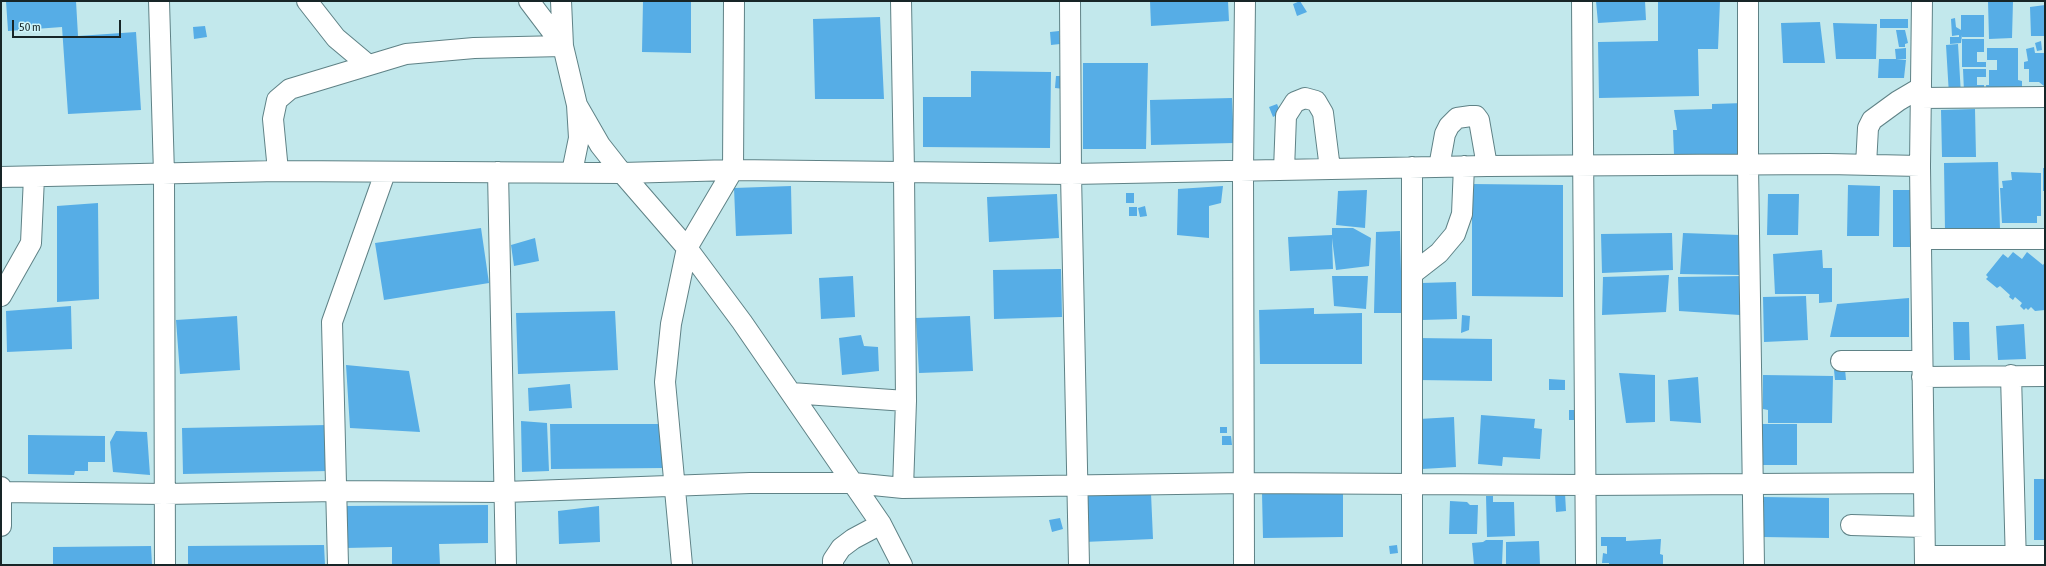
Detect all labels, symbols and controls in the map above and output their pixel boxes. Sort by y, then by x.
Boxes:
scale bar [14,12,123,38]
text: 50 m [19,20,41,34]

